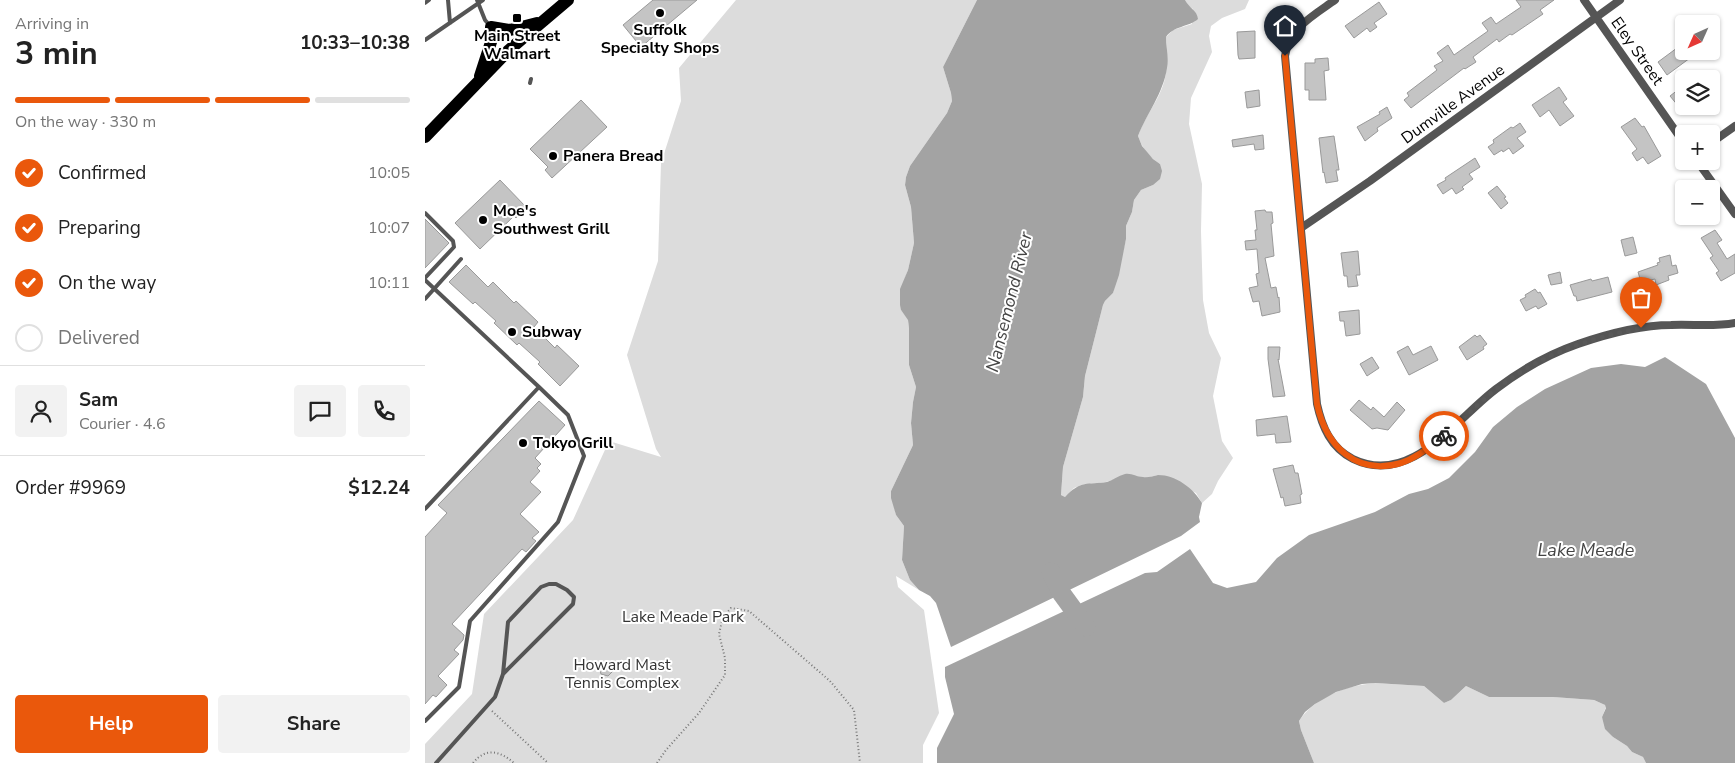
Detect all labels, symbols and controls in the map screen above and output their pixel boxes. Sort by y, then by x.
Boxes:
pin [1264,5,1306,56]
marker: Suffolk Specialty Shops [654,7,666,19]
marker: Main Street Walmart [511,12,523,24]
icon: home [1271,12,1299,40]
text: Arriving in [15,13,89,35]
street label: Eley Street [1606,13,1669,90]
north arrow [1675,15,1720,60]
map controls [1675,15,1720,225]
place label: Suffolk Specialty Shops [601,19,720,59]
place label: Main Street Walmart [474,25,561,65]
text: 10:33–10:38 [300,30,410,56]
text: 3 min [15,32,98,75]
street label: Dumville Avenue [1397,59,1509,149]
button: layers [1675,70,1720,115]
text: On the way · 330 m [15,111,156,133]
button: + [1675,125,1720,170]
place label: Panera Bread [563,145,663,167]
marker: Panera Bread [547,150,559,162]
icon: check [15,159,43,187]
text: Confirmed [58,160,146,186]
text: 10:05 [368,162,410,184]
button: − [1675,180,1720,225]
place label: Moe's Southwest Grill [493,200,610,240]
icon: check [15,214,43,242]
marker: Moe's Southwest Grill [477,214,489,226]
text: Preparing [58,215,141,241]
text: 10:07 [368,217,410,239]
water label: Nansemond River [980,229,1038,374]
icon: check [15,269,43,297]
text: On the way [58,270,156,296]
text: 10:11 [368,272,410,294]
pin [1620,277,1662,328]
icon: bag [1627,284,1655,312]
place label: Subway [522,321,582,343]
text: Delivered [58,325,140,351]
marker: Subway [506,326,518,338]
button: person [15,385,67,437]
button: chat [294,385,346,437]
button: phone [358,385,410,437]
text: Sam [79,387,118,413]
courier [1419,411,1469,461]
text: Courier · 4.6 [79,413,165,435]
icon: bike [1430,422,1458,450]
place label: Tokyo Grill [533,432,613,454]
marker: Tokyo Grill [517,437,529,449]
text: Order #9969 [15,475,126,501]
text: $12.24 [348,475,410,501]
water label: Lake Meade [1538,538,1635,562]
park label: Lake Meade Park [622,606,745,628]
park label: Howard Mast Tennis Complex [565,654,680,694]
button: Help [15,695,208,753]
button: Share [218,695,410,753]

